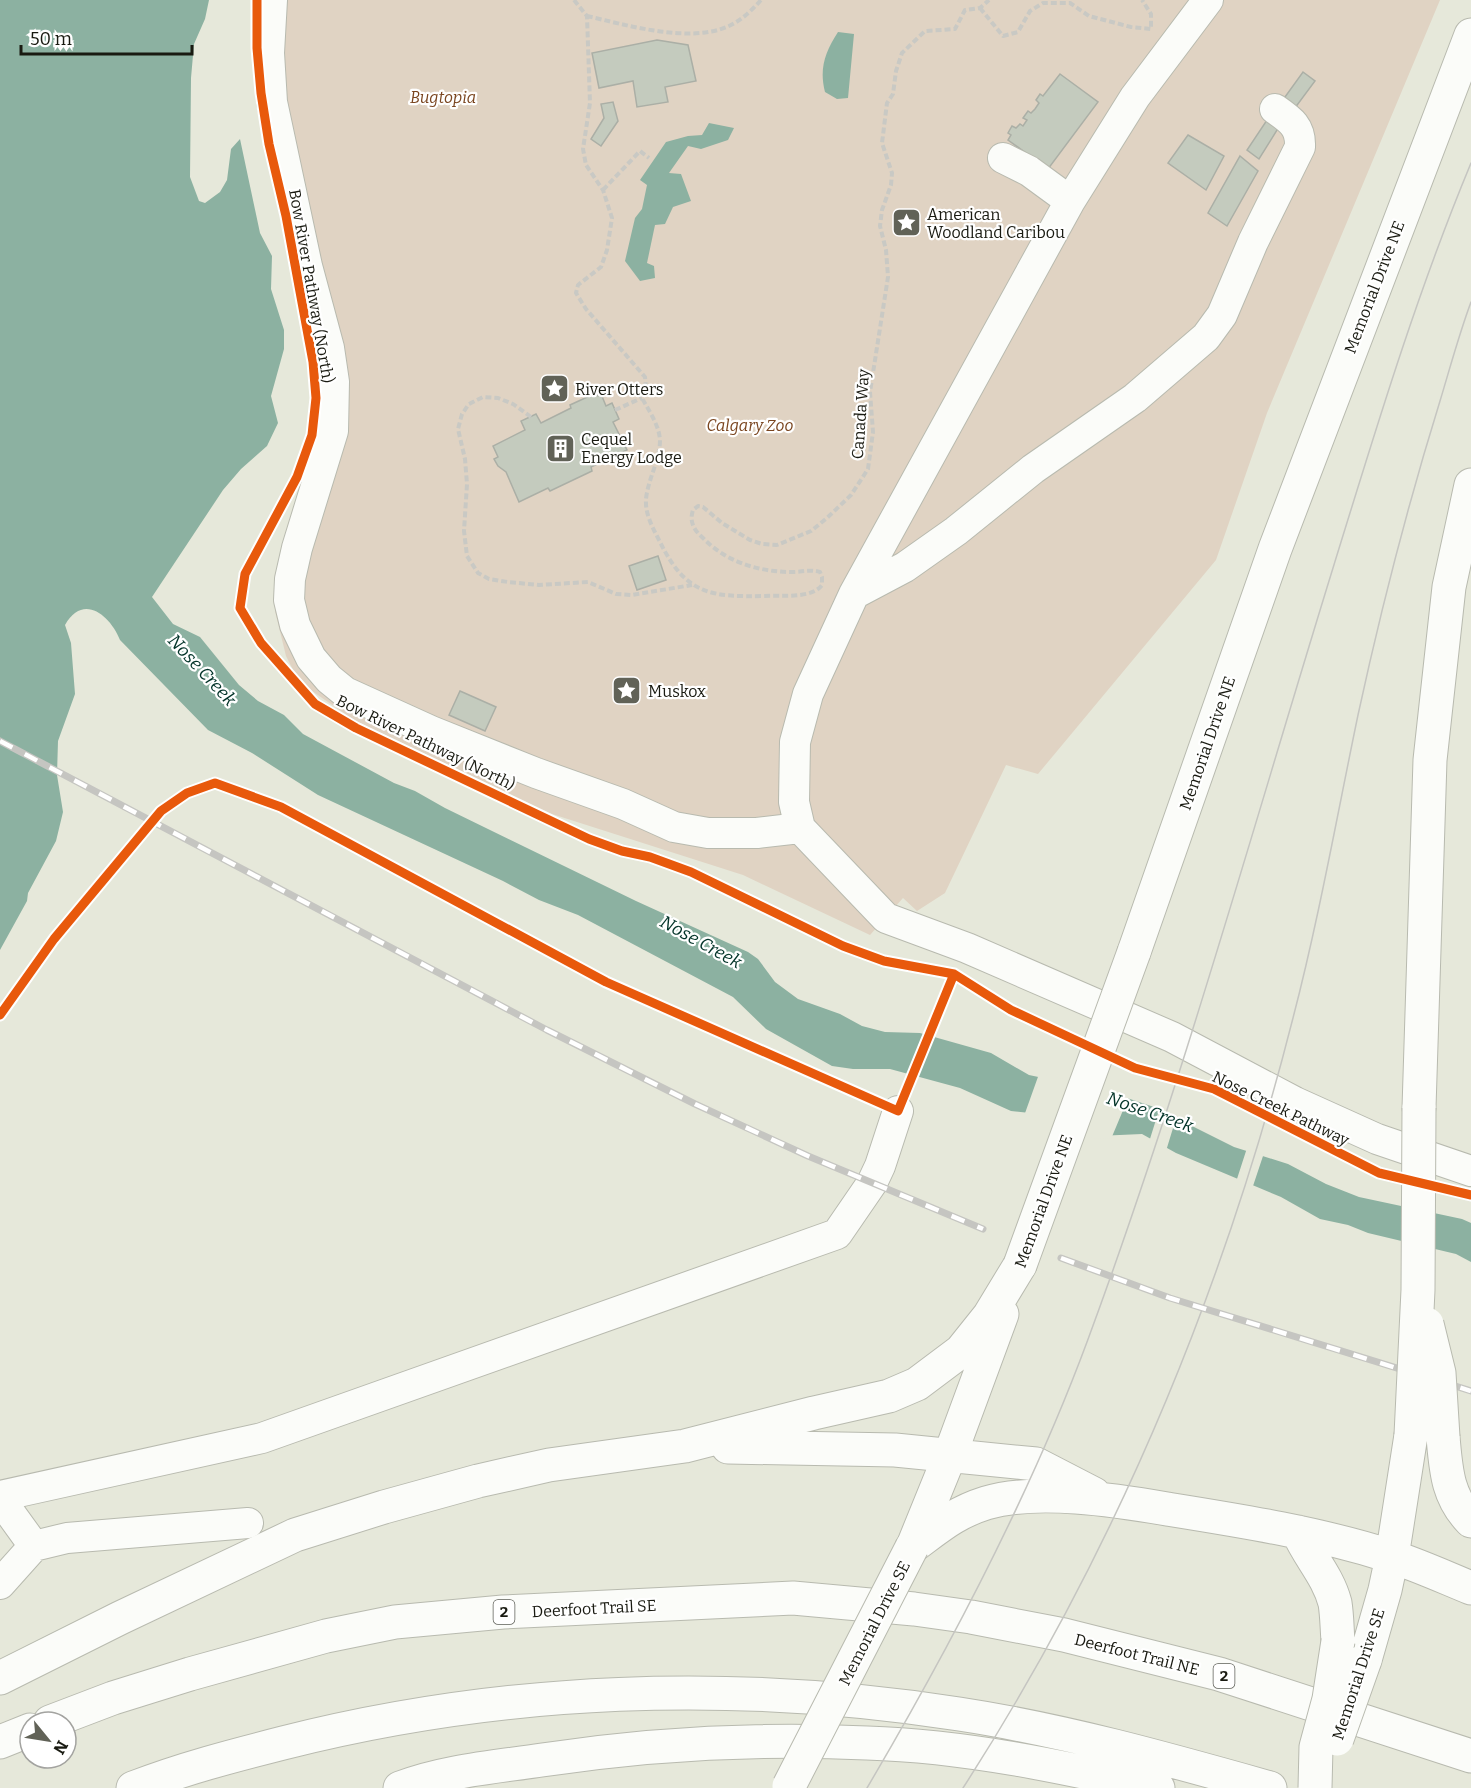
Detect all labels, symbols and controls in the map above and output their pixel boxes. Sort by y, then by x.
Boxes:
scale bar [21,18,192,56]
text: 50 m [30,28,72,50]
park label: Bugtopia [410,88,476,107]
street label: Bow River Pathway (North) [285,188,338,385]
place label: American Woodland Caribou [927,205,1065,242]
place icon: American Woodland Caribou [890,207,922,239]
street label: Memorial Drive NE [1340,218,1408,356]
street label: Canada Way [848,368,873,460]
place icon: River Otters [538,373,570,405]
place label: River Otters [575,380,663,399]
park label: Calgary Zoo [707,416,793,435]
place label: Cequel Energy Lodge [581,430,682,467]
building icon: Cequel Energy Lodge [544,432,576,464]
water label: Nose Creek [163,630,241,711]
street label: Memorial Drive NE [1176,674,1239,813]
place icon: Muskox [611,675,643,707]
place label: Muskox [648,682,706,701]
street label: Bow River Pathway (North) [333,691,518,794]
water label: Nose Creek [656,911,746,974]
street label: Nose Creek Pathway [1209,1067,1353,1150]
water label: Nose Creek [1104,1087,1196,1137]
street label: Memorial Drive NE [1011,1132,1076,1270]
street label: Memorial Drive SE [835,1558,914,1689]
street label: Deerfoot Trail SE [531,1596,657,1621]
road number: 2 [494,1600,514,1624]
street label: Memorial Drive SE [1328,1606,1389,1742]
street label: Deerfoot Trail NE [1072,1630,1201,1679]
road number: 2 [1214,1664,1234,1688]
north arrow [18,1710,78,1770]
text: N [49,1737,72,1757]

